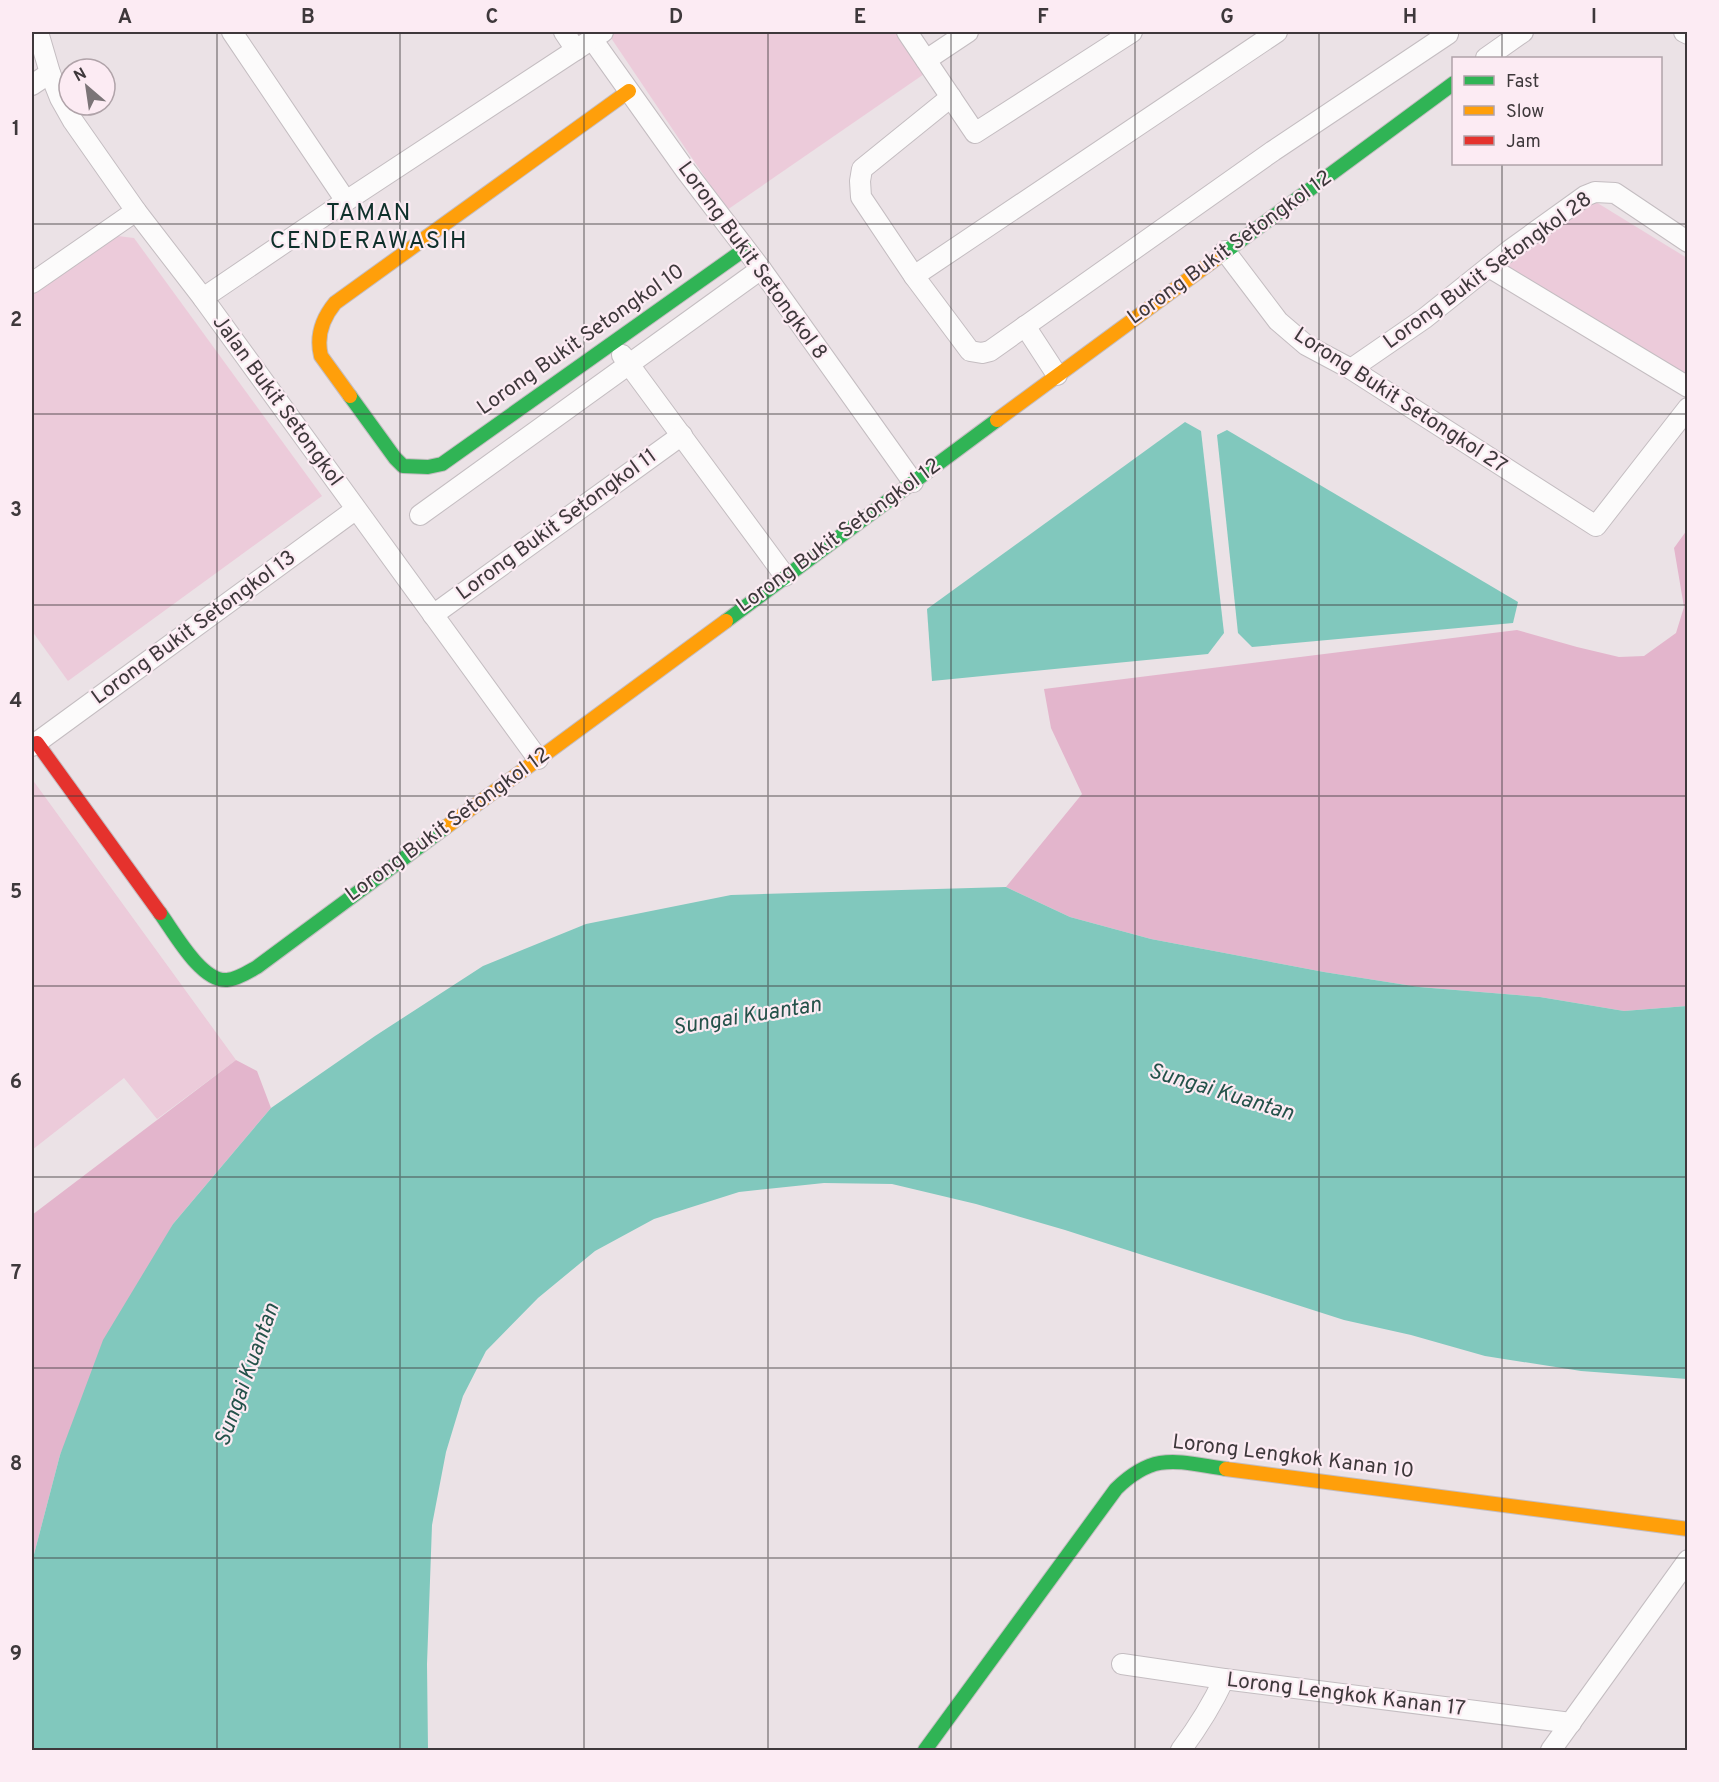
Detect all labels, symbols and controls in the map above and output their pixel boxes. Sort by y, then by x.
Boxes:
text: A [118,5,132,31]
text: B [301,5,315,31]
text: C [486,5,498,31]
text: D [669,5,683,31]
text: E [854,5,866,31]
text: F [1037,5,1049,31]
text: G [1220,5,1234,31]
text: H [1403,5,1417,31]
text: I [1591,5,1597,31]
north arrow [57,57,117,117]
legend [1452,57,1662,165]
text: N [71,64,91,87]
text: Fast [1506,71,1539,94]
text: Slow [1506,101,1544,124]
text: 1 [12,117,20,143]
text: Jam [1506,131,1541,154]
street label: Lorong Bukit Setongkol 8 [671,157,833,365]
street label: Lorong Bukit Setongkol 12 [1122,165,1338,331]
street label: Lorong Bukit Setongkol 28 [1378,186,1598,356]
district label: TAMAN CENDERAWASIH [270,199,468,257]
street label: Lorong Bukit Setongkol 10 [472,258,690,422]
text: 2 [10,308,22,334]
street label: Jalan Bukit Setongkol [206,310,348,492]
street label: Lorong Bukit Setongkol 27 [1288,322,1512,480]
street label: Lorong Bukit Setongkol 11 [451,443,663,607]
street label: Lorong Bukit Setongkol 12 [731,453,947,619]
text: 3 [10,498,22,524]
street label: Lorong Bukit Setongkol 13 [86,545,302,711]
text: 4 [10,689,22,715]
street label: Lorong Bukit Setongkol 12 [340,742,556,908]
text: 5 [10,880,22,906]
water label: Sungai Kuantan [671,992,823,1042]
water label: Sungai Kuantan [1145,1058,1297,1128]
text: 6 [10,1070,22,1096]
text: 7 [11,1261,21,1287]
water label: Sungai Kuantan [210,1300,286,1450]
street label: Lorong Lengkok Kanan 10 [1171,1429,1415,1485]
text: 8 [10,1452,22,1478]
text: 9 [10,1642,22,1668]
street label: Lorong Lengkok Kanan 17 [1225,1667,1467,1723]

